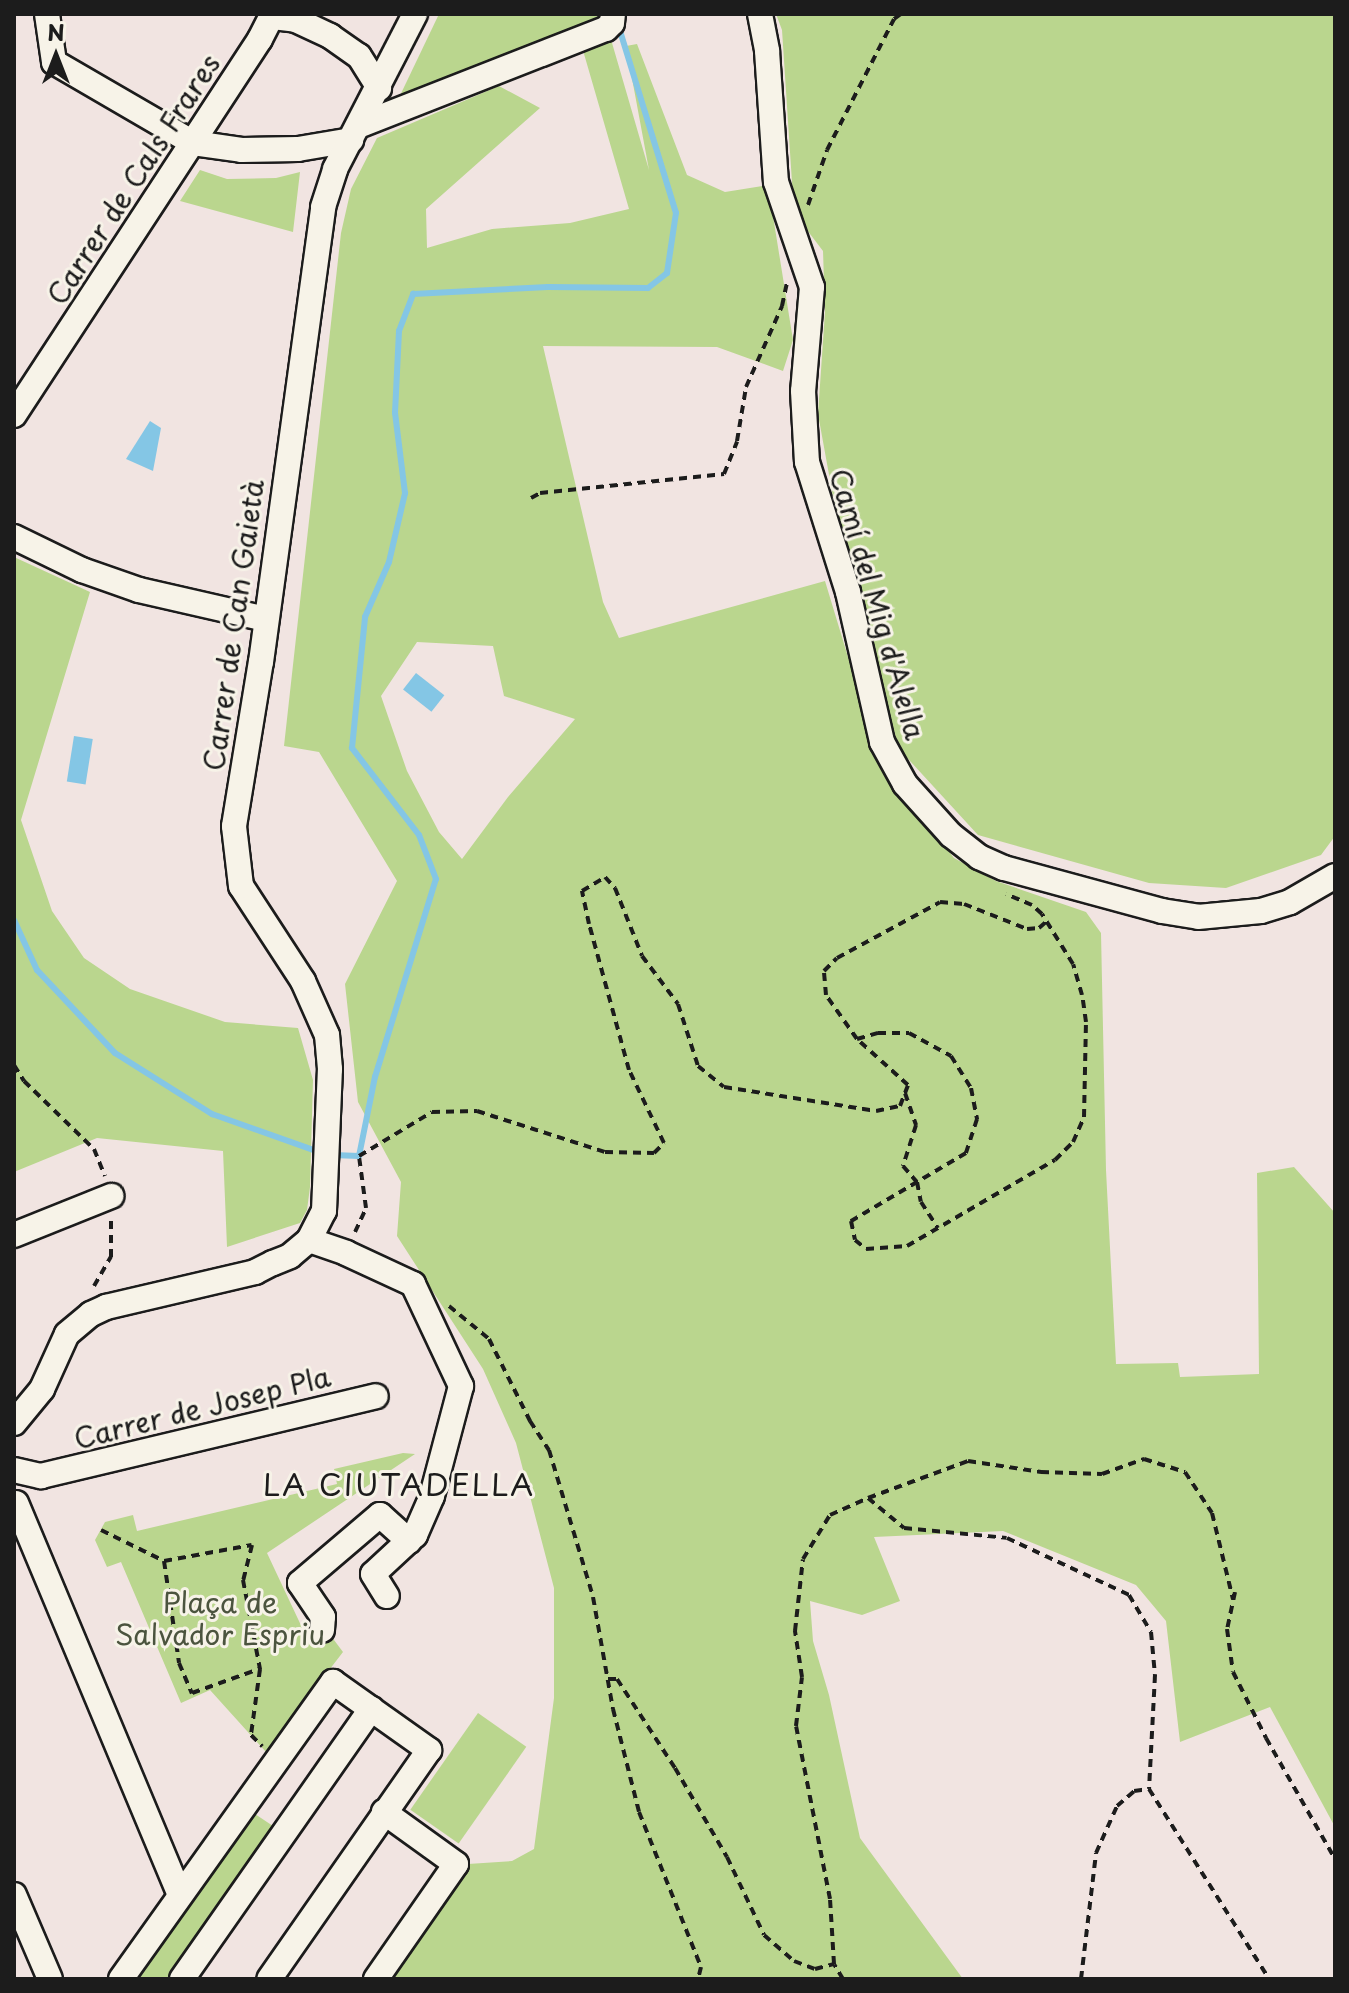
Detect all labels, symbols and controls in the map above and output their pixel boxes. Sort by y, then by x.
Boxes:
text: N [47,15,65,48]
north arrow [16,16,96,96]
street label: Carrer de Cals Frares [39,47,227,311]
street label: Camí del Mig d'Alella [823,462,933,746]
street label: Carrer de Can Gaietà [196,477,270,773]
street label: Carrer de Josep Pla [69,1358,335,1456]
district label: LA CIUTADELLA [264,1466,534,1502]
park label: Plaça de Salvador Espriu [114,1585,326,1651]

